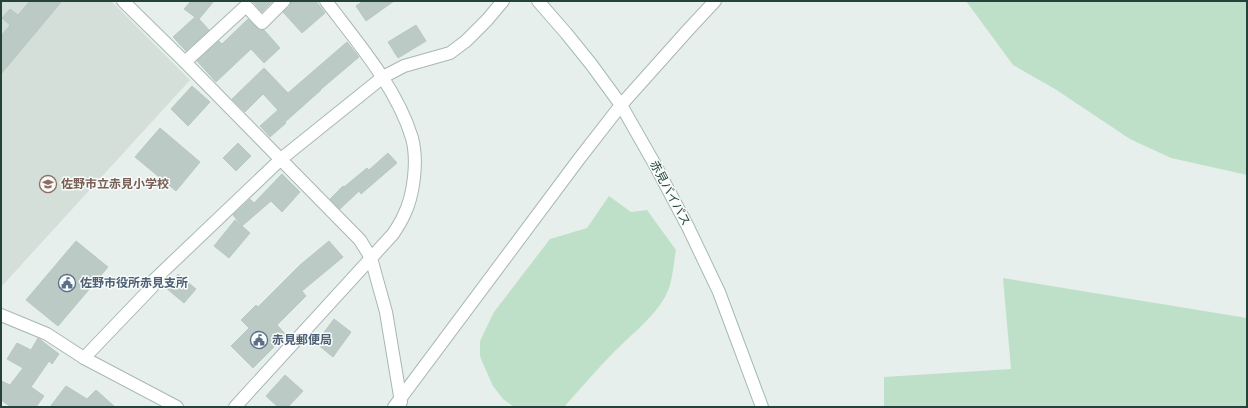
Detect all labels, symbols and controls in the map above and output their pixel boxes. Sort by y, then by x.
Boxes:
street label: 赤見バイパス [645,157,695,229]
school or university icon: 佐野市立赤見小学校 [38,174,58,194]
place label: 佐野市立赤見小学校 [61,175,169,193]
public building icon: 佐野市役所赤見支所 [57,273,77,293]
place label: 佐野市役所赤見支所 [80,274,188,292]
public building icon: 赤見郵便局 [249,330,269,350]
place label: 赤見郵便局 [272,331,332,349]

